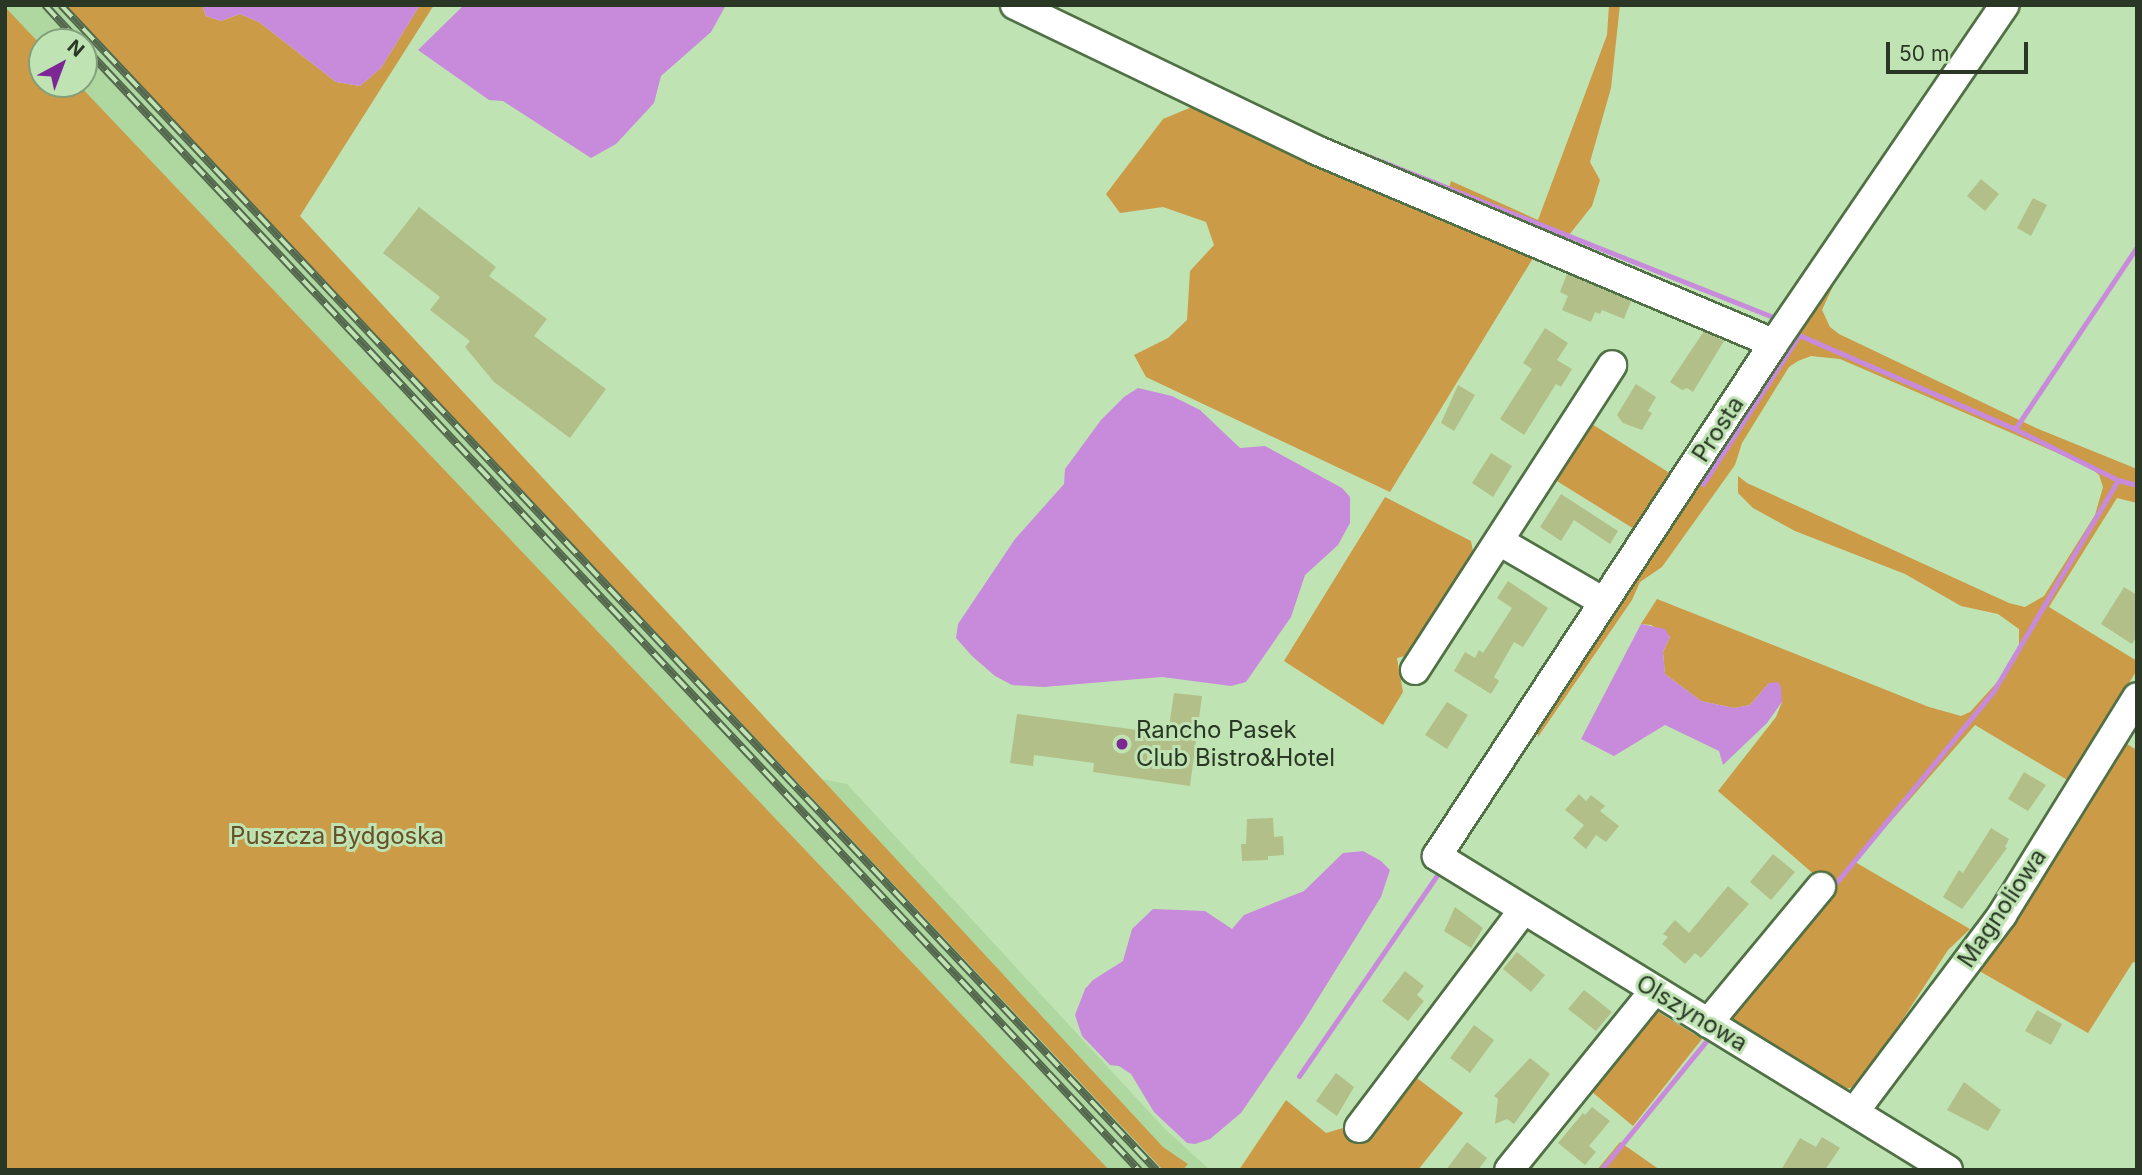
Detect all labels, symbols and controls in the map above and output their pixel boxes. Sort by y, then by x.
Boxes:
north arrow [28,28,98,98]
scale bar [1890,28,2032,72]
text: N [63,35,89,62]
text: 50 m [1899,41,1949,66]
street label: Prosta [1686,391,1750,467]
place label: Rancho Pasek Club Bistro&Hotel [1136,716,1335,772]
marker: Rancho Pasek Club Bistro&Hotel [1114,736,1130,752]
park label: Puszcza Bydgoska [230,822,444,850]
street label: Magnoliowa [1952,843,2052,973]
street label: Olszynowa [1631,969,1753,1057]

